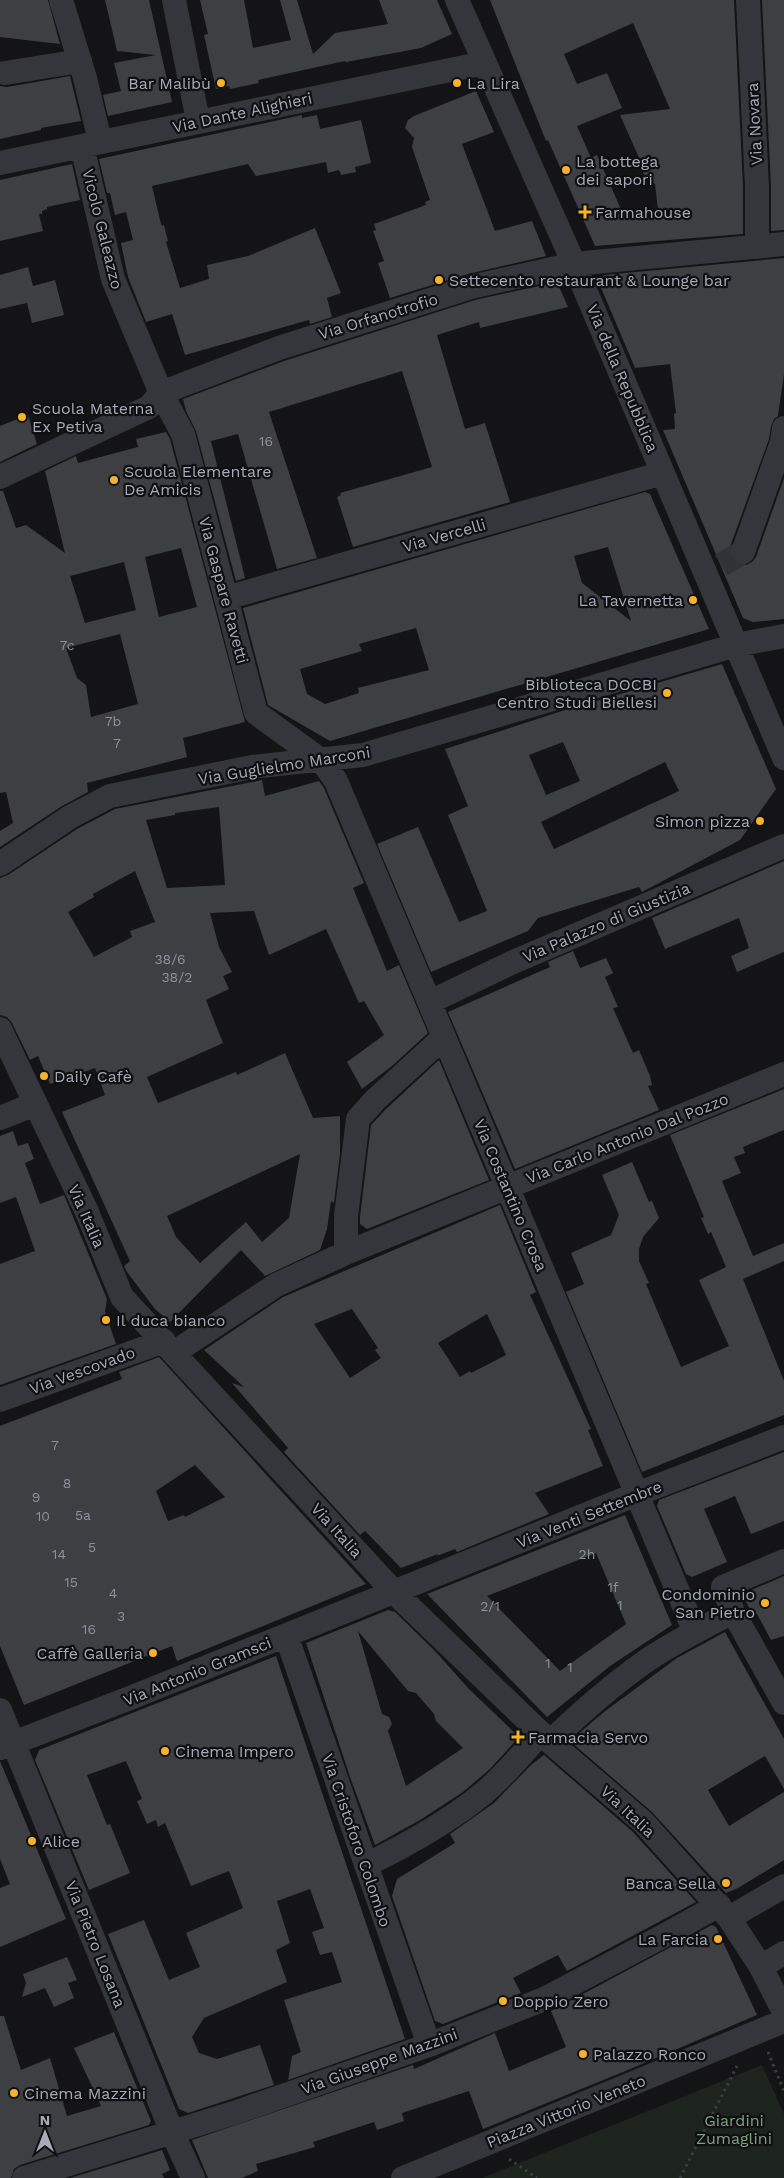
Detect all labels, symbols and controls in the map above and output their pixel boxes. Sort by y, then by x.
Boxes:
place label: Bar Malibù [128,74,211,93]
place label: La Lira [467,74,520,93]
marker: Bar Malibù [215,77,227,89]
marker: La Lira [451,77,463,89]
street label: Via Novara [743,82,766,166]
street label: Via Dante Alighieri [171,88,314,137]
place label: La bottega dei sapori [576,152,658,189]
marker: La bottega dei sapori [560,164,572,176]
street label: Vicolo Galeazzo [78,167,127,291]
place label: Farmahouse [595,203,691,222]
marker: Farmahouse [579,206,591,218]
place label: Settecento restaurant & Lounge bar [449,271,730,290]
marker: Settecento restaurant & Lounge bar [433,274,445,286]
street label: Via Orfanotrofio [316,289,440,344]
street label: Via della Repubblica [583,301,662,455]
place label: Scuola Materna Ex Petiva [32,399,153,436]
marker: Scuola Materna Ex Petiva [16,411,28,423]
house number: 16 [259,433,273,449]
place label: Scuola Elementare De Amicis [124,462,272,499]
marker: Scuola Elementare De Amicis [108,474,120,486]
street label: Via Gaspare Ravetti [195,515,252,666]
street label: Via Vercelli [400,515,488,556]
place label: La Tavernetta [578,591,683,610]
marker: La Tavernetta [687,594,699,606]
house number: 7c [59,637,75,653]
place label: Biblioteca DOCBI Centro Studi Biellesi [497,675,657,712]
marker: Biblioteca DOCBI Centro Studi Biellesi [661,687,673,699]
house number: 7b [105,713,121,729]
house number: 7 [113,735,121,751]
street label: Via Guglielmo Marconi [197,743,371,788]
place label: Simon pizza [655,812,750,831]
marker: Simon pizza [754,815,766,827]
street label: Via Palazzo di Giustizia [520,878,693,966]
house number: 38/6 [154,951,186,967]
house number: 38/2 [161,969,193,985]
place label: Daily Cafè [54,1067,132,1086]
marker: Daily Cafè [38,1070,50,1082]
street label: Via Carlo Antonio Dal Pozzo [523,1089,731,1188]
street label: Via Costantino Crosa [470,1116,551,1274]
street label: Via Italia [64,1182,109,1251]
place label: Il duca bianco [116,1311,225,1330]
marker: Il duca bianco [100,1314,112,1326]
street label: Via Vescovado [27,1343,138,1398]
house number: 7 [51,1437,59,1453]
house number: 8 [63,1475,71,1491]
street label: Via Venti Settembre [514,1477,665,1552]
house number: 9 [32,1489,40,1505]
street label: Via Italia [307,1499,366,1562]
house number: 5a [75,1507,91,1523]
house number: 10 [36,1508,50,1524]
house number: 5 [88,1539,96,1555]
house number: 14 [52,1546,66,1562]
house number: 2h [579,1546,595,1562]
house number: 15 [64,1574,78,1590]
house number: 1f [608,1579,619,1595]
house number: 4 [109,1585,117,1601]
place label: Condominio San Pietro [662,1585,755,1622]
house number: 1 [617,1597,623,1613]
marker: Condominio San Pietro [759,1597,771,1609]
house number: 2/1 [480,1598,500,1614]
house number: 3 [117,1608,125,1624]
house number: 16 [82,1621,96,1637]
street label: Via Antonio Gramsci [120,1633,274,1710]
place label: Caffè Galleria [37,1644,143,1663]
marker: Caffè Galleria [147,1647,159,1659]
house number: 1 [545,1655,551,1671]
house number: 1 [567,1659,573,1675]
place label: Farmacia Servo [528,1728,648,1747]
marker: Farmacia Servo [512,1731,524,1743]
place label: Cinema Impero [175,1742,294,1761]
marker: Cinema Impero [159,1745,171,1757]
street label: Via Cristoforo Colombo [318,1751,395,1929]
street label: Via Italia [597,1781,659,1841]
place label: Alice [42,1832,80,1851]
marker: Alice [26,1835,38,1847]
place label: Banca Sella [625,1874,716,1893]
marker: Banca Sella [720,1877,732,1889]
street label: Via Pietro Losana [61,1878,130,2010]
place label: La Farcia [638,1930,708,1949]
marker: La Farcia [712,1933,724,1945]
place label: Doppio Zero [513,1992,608,2011]
marker: Doppio Zero [497,1995,509,2007]
street label: Via Giuseppe Mazzini [298,2024,460,2099]
place label: Palazzo Ronco [593,2045,706,2064]
marker: Palazzo Ronco [577,2048,589,2060]
street label: Piazza Vittorio Veneto [484,2071,648,2152]
place label: Cinema Mazzini [24,2084,146,2103]
marker: Cinema Mazzini [8,2087,20,2099]
north arrow [20,2108,70,2158]
park label: Giardini Zumaglini [696,2111,772,2148]
text: N [40,2112,50,2128]

